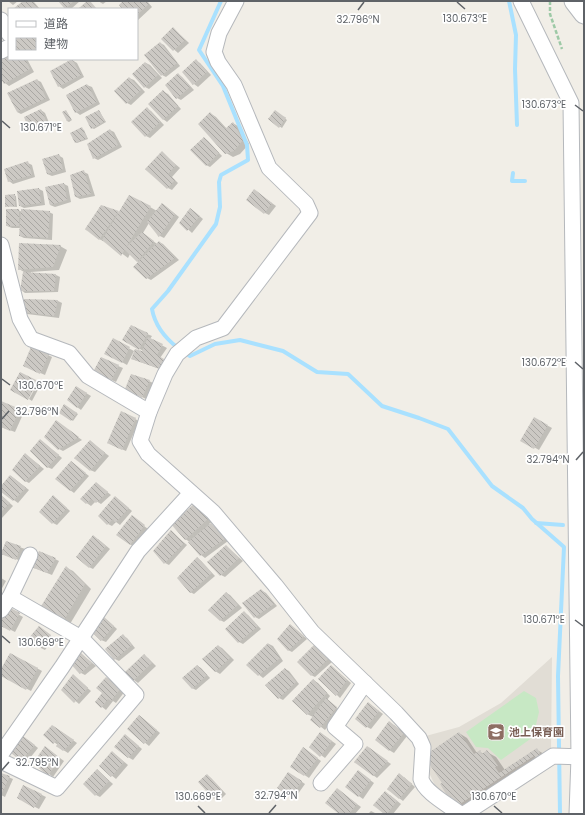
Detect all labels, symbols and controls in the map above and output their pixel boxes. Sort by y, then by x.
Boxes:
legend [8,8,138,60]
text: 130.673°E [443,11,487,26]
text: 32.796°N [337,12,379,27]
text: 道路 [44,15,68,32]
text: 建物 [44,35,68,52]
text: 130.673°E [522,97,566,112]
text: 130.671°E [20,120,62,135]
text: 130.672°E [522,355,566,370]
text: 130.670°E [19,378,63,393]
text: 32.796°N [16,404,58,419]
text: 32.794°N [527,452,569,467]
text: 130.671°E [523,612,565,627]
text: 130.669°E [18,635,64,650]
school or university icon: 池上保育園 [486,722,506,742]
place label: 池上保育園 [509,724,564,740]
text: 32.795°N [16,755,58,770]
text: 32.794°N [255,788,297,803]
text: 130.669°E [175,789,221,804]
text: 130.670°E [472,789,516,804]

